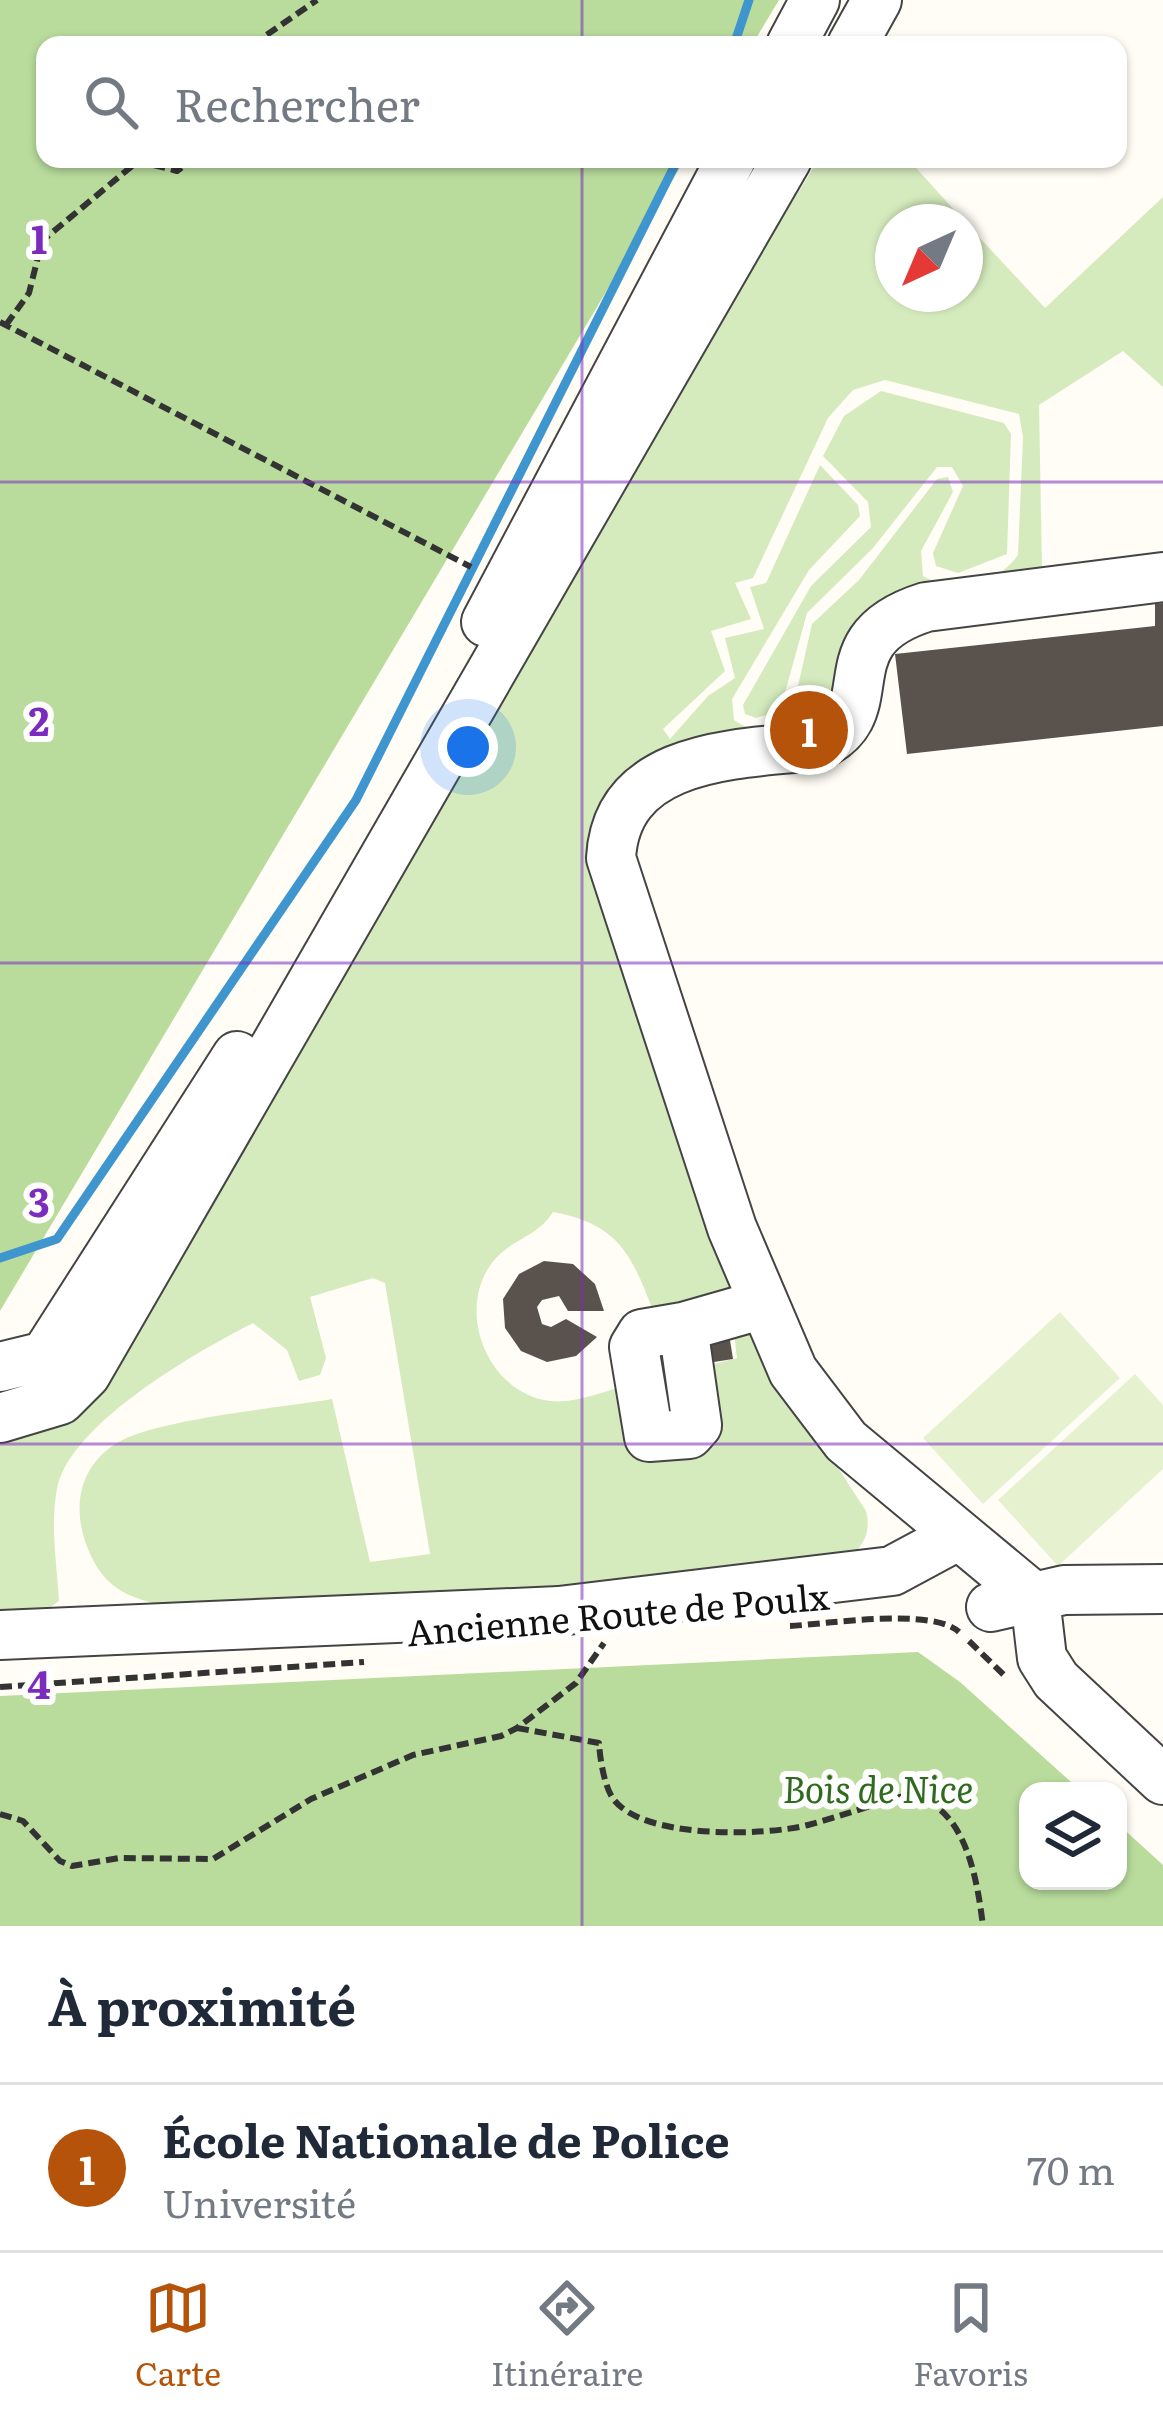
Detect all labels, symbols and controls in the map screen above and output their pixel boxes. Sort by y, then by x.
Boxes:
search box [36,36,1127,168]
icon: search [78,69,144,135]
text: Rechercher [174,69,420,136]
north arrow [875,204,983,312]
text: 1 [31,208,47,266]
pin: 1 [770,685,848,775]
text: 2 [29,690,49,748]
your location [438,717,498,777]
text: 3 [28,1171,50,1229]
street label: Ancienne Route de Poulx [404,1568,832,1657]
text: 4 [27,1653,51,1711]
park label: Bois de Nice [782,1761,974,1814]
map controls [1019,1782,1127,1890]
button: layers [1019,1782,1127,1890]
text: À proximité [48,1966,356,2042]
text: École Nationale de Police [162,2105,730,2172]
text: 1 [79,2139,95,2197]
text: 70 m [1027,2139,1115,2197]
text: Université [162,2172,356,2230]
tab: Carte [135,2275,221,2396]
tab: Itinéraire [491,2275,643,2396]
tab: Favoris [913,2275,1028,2396]

